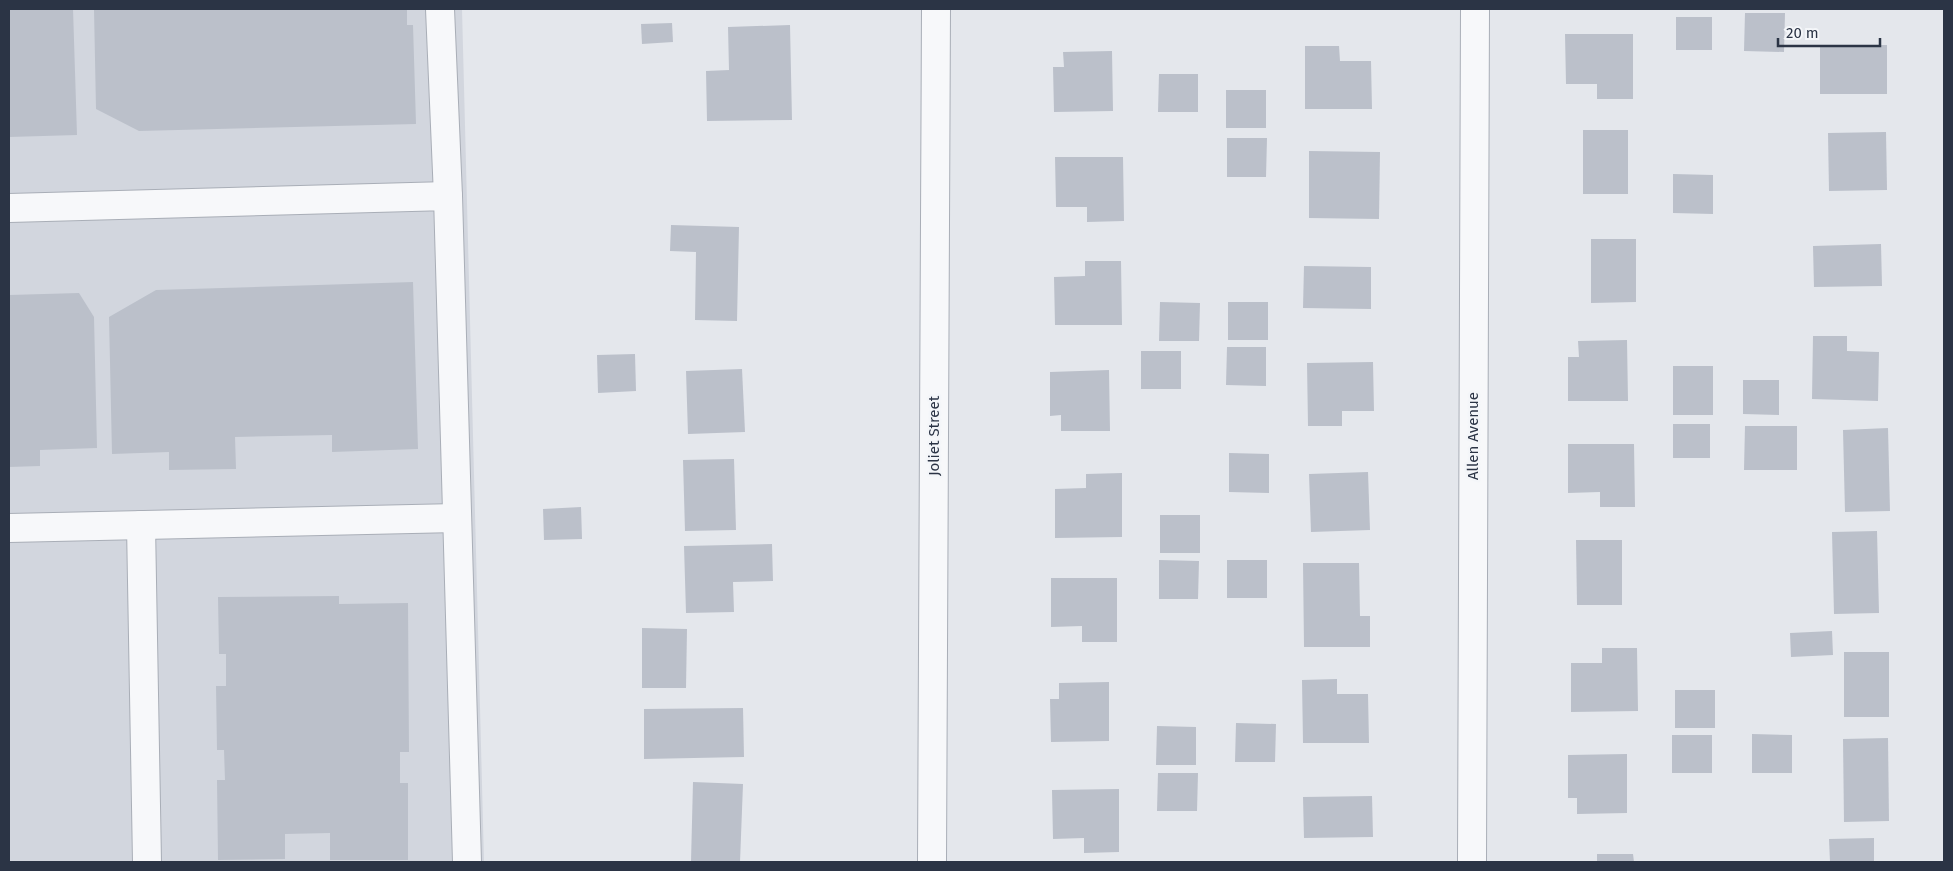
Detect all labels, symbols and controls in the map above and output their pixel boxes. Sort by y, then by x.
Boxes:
scale bar [1778,15,1880,47]
text: 20 m [1786,24,1819,42]
street label: Allen Avenue [1464,392,1482,480]
street label: Joliet Street [925,395,943,476]

